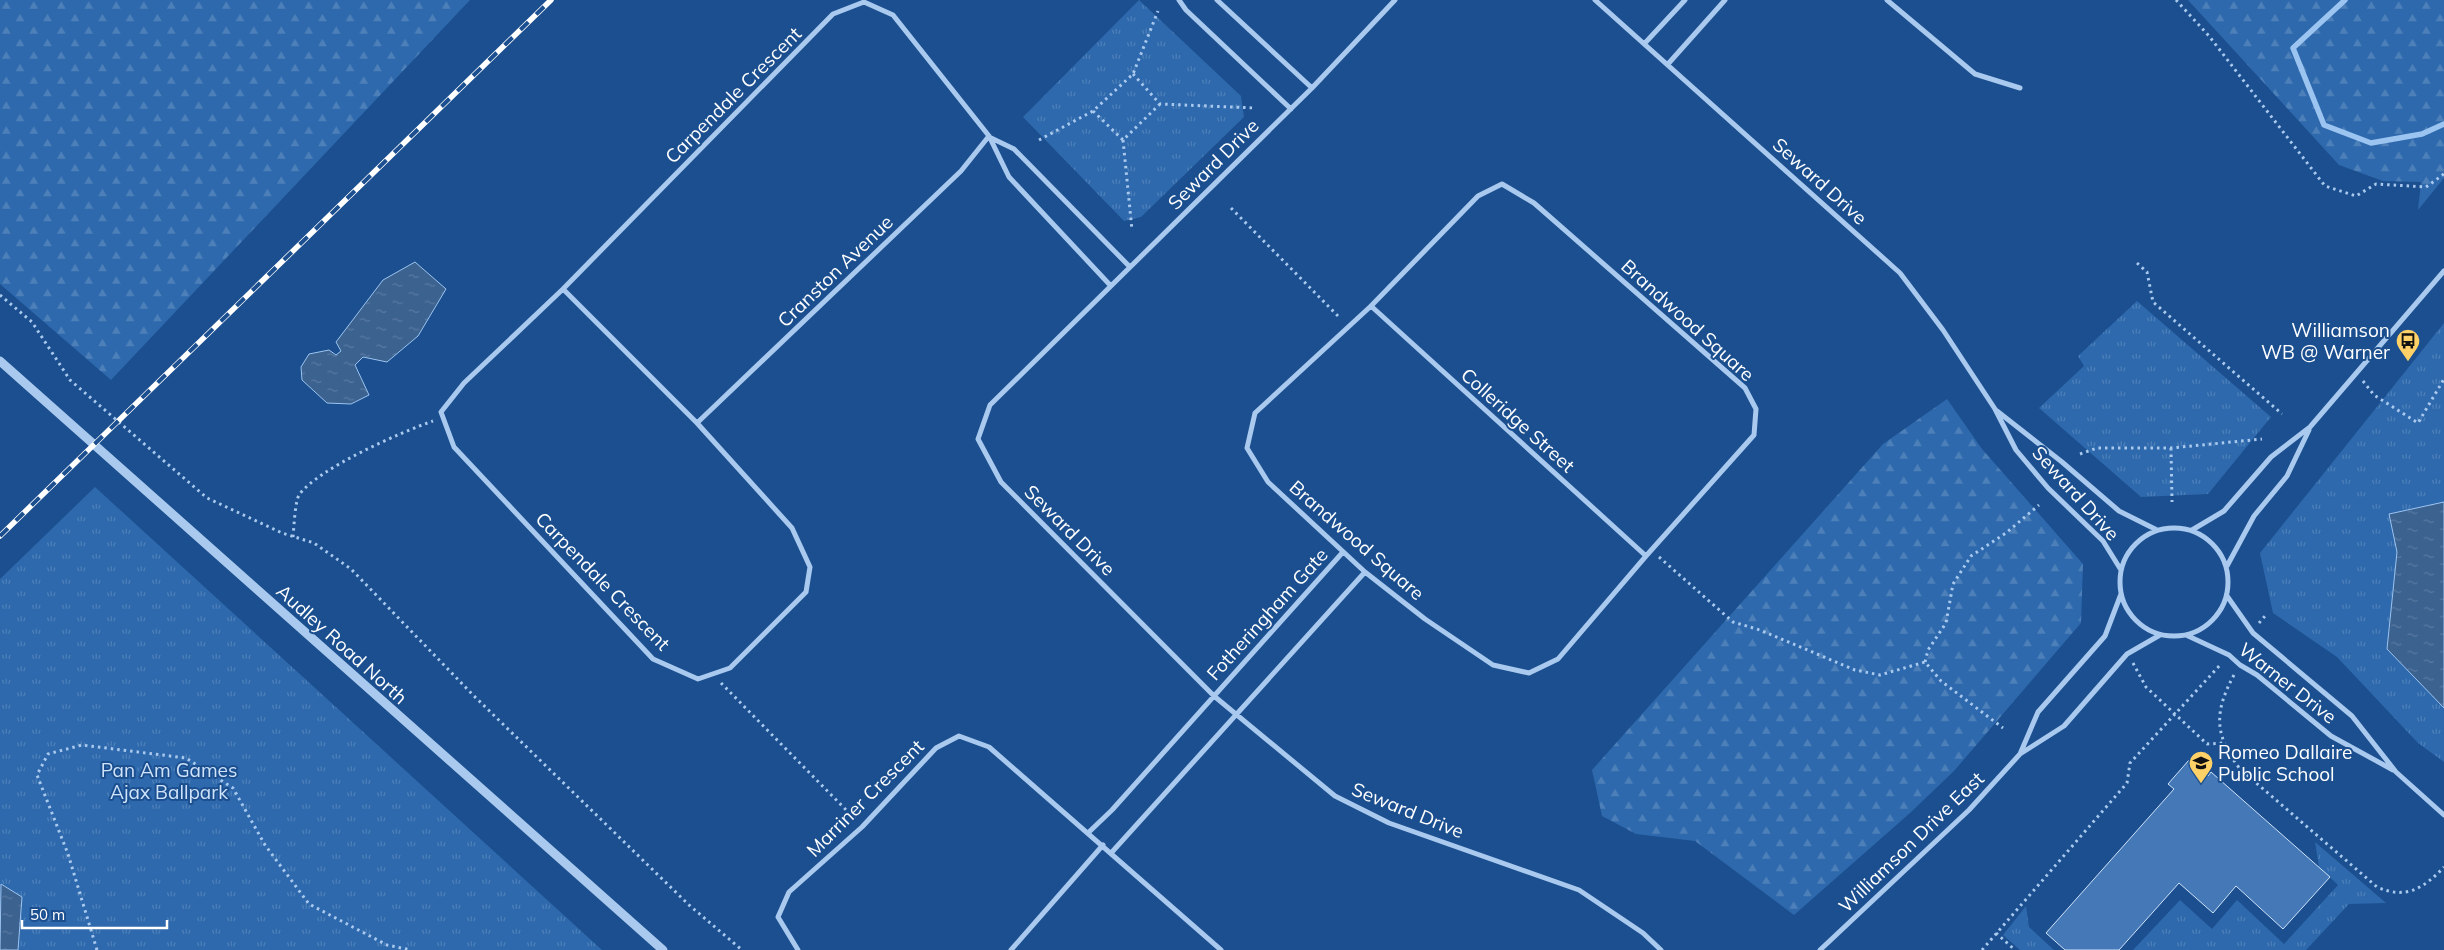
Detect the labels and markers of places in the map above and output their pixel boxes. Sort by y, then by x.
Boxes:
place label: Williamson WB @ Warner [2261,318,2390,364]
bus stop icon: Williamson WB @ Warner [2395,328,2421,362]
place label: Romeo Dallaire Public School [2218,740,2352,786]
school or university icon: Romeo Dallaire Public School [2188,750,2214,784]

